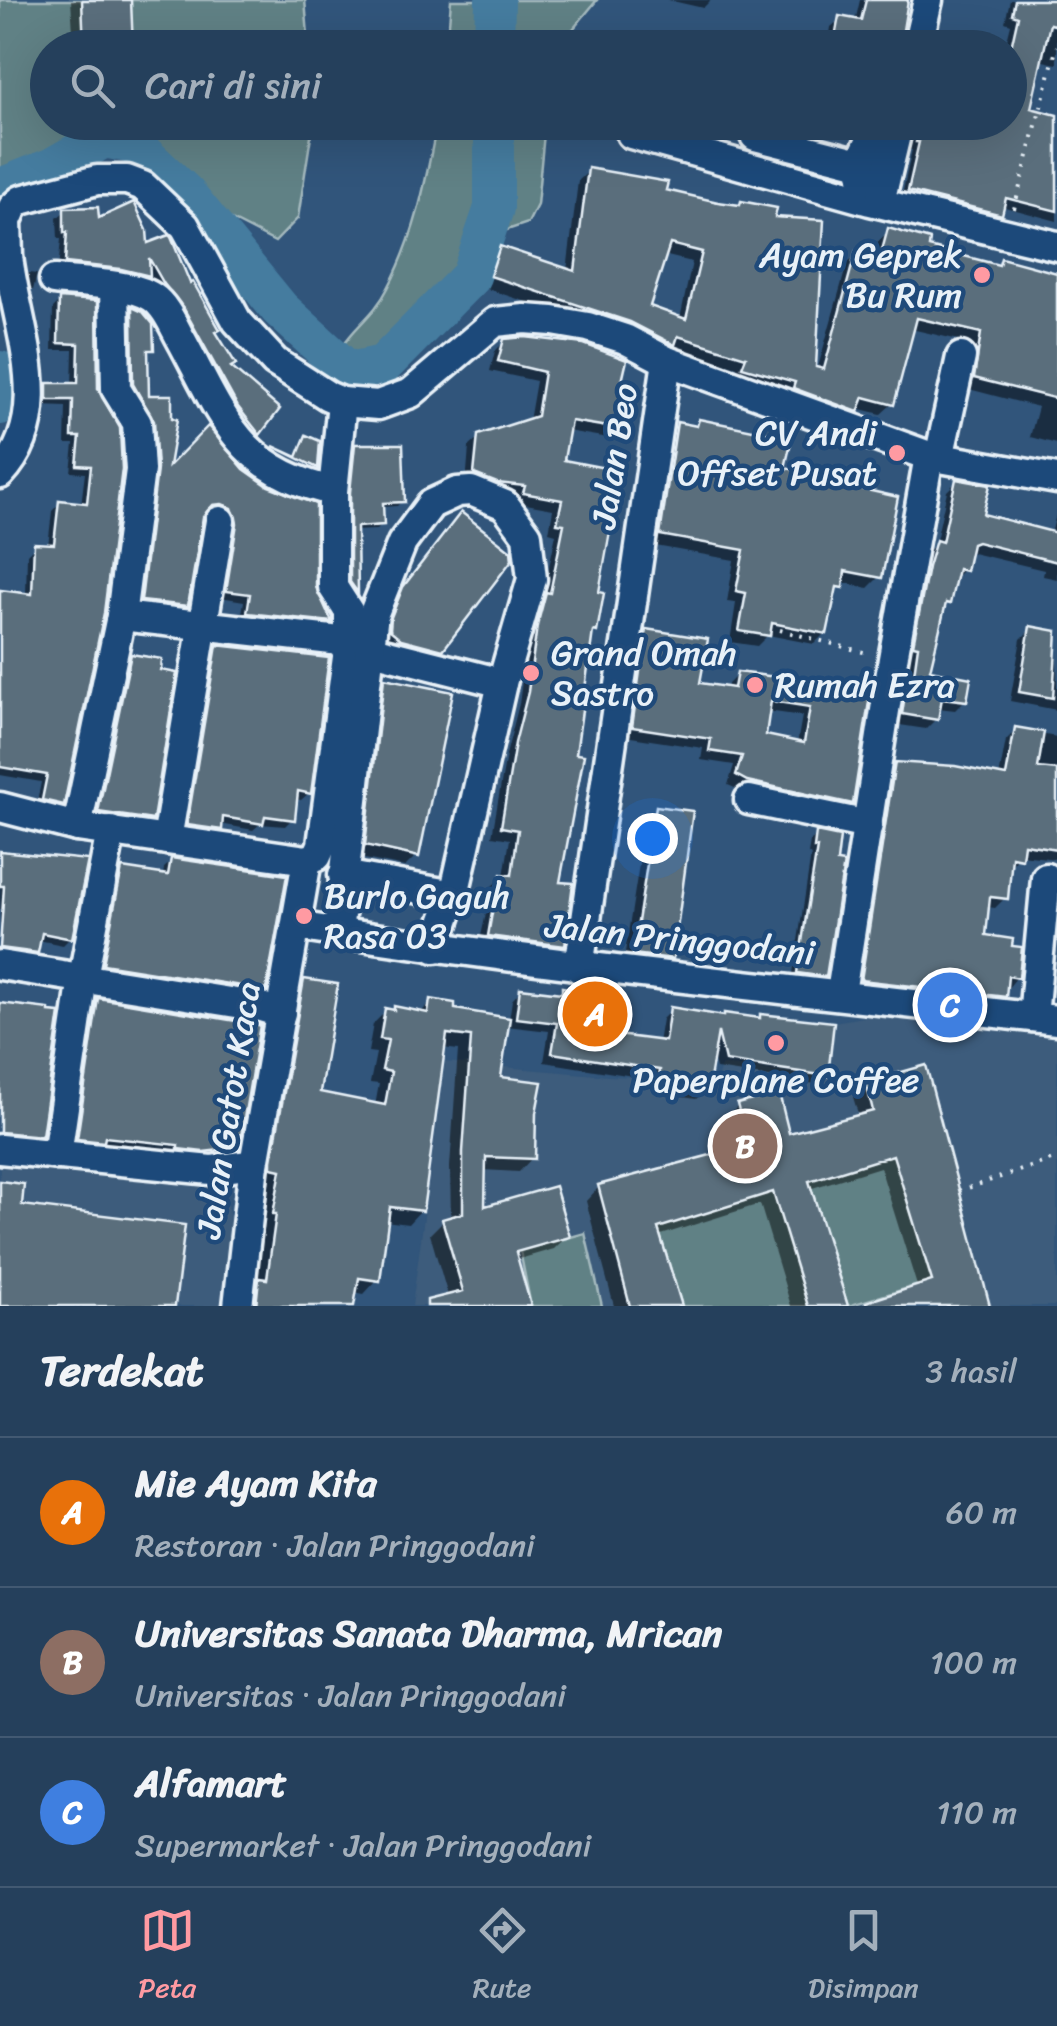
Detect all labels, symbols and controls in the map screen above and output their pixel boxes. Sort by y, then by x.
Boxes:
search box [30,30,1027,140]
text: Cari di sini [145,52,321,119]
icon: search [65,58,120,113]
place label: Ayam Geprek Bu Rum [758,224,962,326]
marker: Ayam Geprek Bu Rum [971,264,993,286]
street label: Jalan Beo [572,379,656,534]
place label: CV Andi Offset Pusat [678,402,878,504]
marker: CV Andi Offset Pusat [886,442,908,464]
place label: Grand Omah Sastro [551,622,737,724]
place label: Rumah Ezra [775,654,955,716]
marker: Grand Omah Sastro [520,662,542,684]
marker: Rumah Ezra [744,674,766,696]
your location [627,813,678,864]
place label: Burlo Gaguh Rasa 03 [324,865,510,967]
street label: Jalan Pringgodani [541,894,819,984]
marker: Burlo Gaguh Rasa 03 [293,905,315,927]
pin: C [918,968,982,1042]
pin: A [562,976,628,1052]
street label: Jalan Gatot Kaca [177,977,279,1244]
marker: Paperplane Coffee [765,1032,787,1054]
place label: Paperplane Coffee [632,1049,920,1111]
pin: B [712,1108,778,1184]
text: Terdekat [40,1334,204,1408]
text: 3 hasil [926,1343,1017,1400]
text: Mie Ayam Kita [135,1450,377,1517]
text: A [62,1484,83,1541]
text: 60 m [946,1484,1017,1541]
text: Restoran · Jalan Pringgodani [135,1517,535,1574]
text: Universitas Sanata Dharma, Mrican [135,1600,722,1667]
text: B [62,1634,83,1691]
text: 100 m [930,1634,1017,1691]
text: Universitas · Jalan Pringgodani [135,1667,566,1724]
text: Alfamart [135,1750,287,1817]
text: C [63,1784,82,1841]
text: 110 m [936,1784,1017,1841]
text: Supermarket · Jalan Pringgodani [135,1817,591,1874]
tab: Peta [138,1903,196,2012]
tab: Rute [473,1903,531,2012]
tab: Disimpan [808,1903,919,2012]

